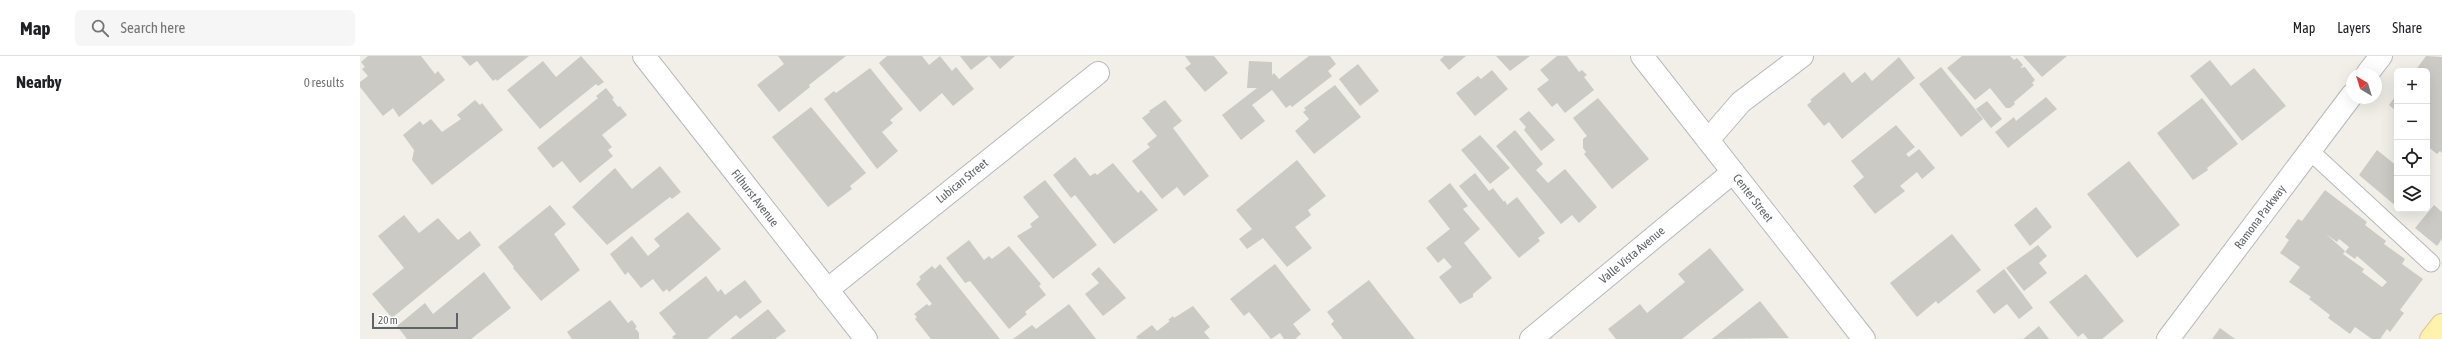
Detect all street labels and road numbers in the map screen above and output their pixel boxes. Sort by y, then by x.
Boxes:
street label: Lubican Street [933,155,991,206]
street label: Filhurst Avenue [728,167,782,229]
street label: Center Street [1730,171,1776,225]
street label: Ramona Parkway [2231,182,2289,252]
street label: Valle Vista Avenue [1596,224,1668,286]

